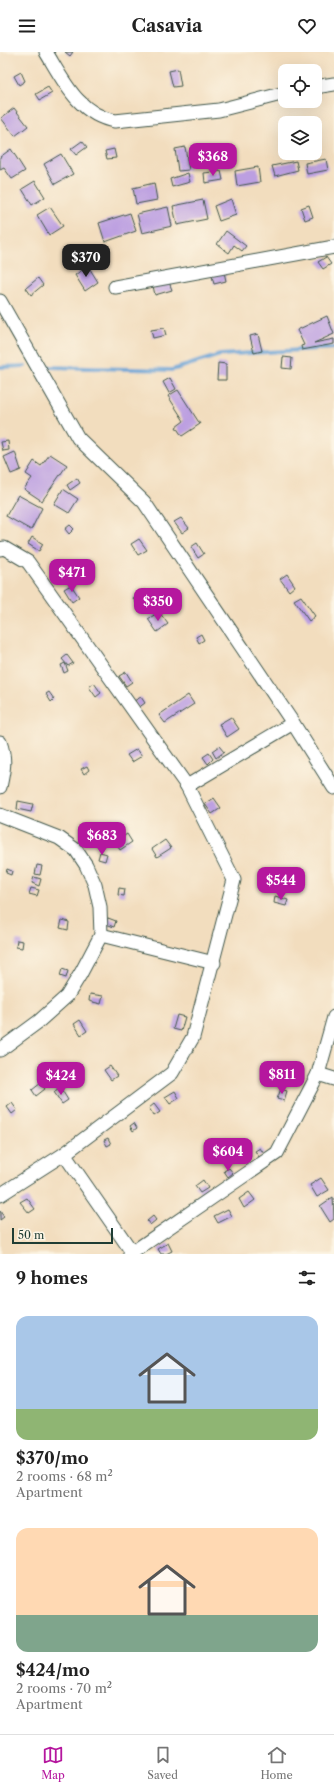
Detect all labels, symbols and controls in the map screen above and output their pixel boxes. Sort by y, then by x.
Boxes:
icon: menu [16,15,38,37]
text: Casavia [131,15,203,37]
icon: heart [296,15,318,37]
map controls [278,64,322,160]
button: locate [278,64,322,108]
button: layers [278,116,322,160]
pin: $368 [189,143,237,177]
text: $368 [198,148,228,164]
pin: $370 [62,244,110,278]
text: $370 [71,249,101,265]
pin: $471 [48,559,96,593]
text: $471 [58,564,86,580]
pin: $350 [134,588,182,622]
text: $350 [143,593,173,609]
pin: $683 [78,822,126,856]
text: $683 [87,827,117,843]
pin: $544 [257,867,305,901]
text: $544 [266,872,296,888]
pin: $811 [258,1061,306,1095]
pin: $424 [37,1062,85,1096]
text: $811 [269,1066,295,1082]
text: $424 [46,1067,76,1083]
pin: $604 [204,1138,252,1172]
text: $604 [212,1143,244,1159]
scale bar [12,1226,113,1245]
text: 50 m [18,1228,44,1242]
icon: filters [296,1267,318,1289]
text: 9 homes [16,1268,88,1288]
icon: home [131,1342,203,1414]
text: $370/mo [16,1448,89,1468]
text: 2 rooms · 68 m² [16,1468,113,1484]
text: Apartment [16,1484,83,1500]
icon: home [131,1554,203,1626]
text: $424/mo [16,1660,90,1680]
text: 2 rooms · 70 m² [16,1680,112,1696]
text: Apartment [16,1696,83,1712]
tab: Map [41,1744,65,1782]
tab: Saved [147,1744,178,1782]
tab: Home [260,1744,293,1782]

